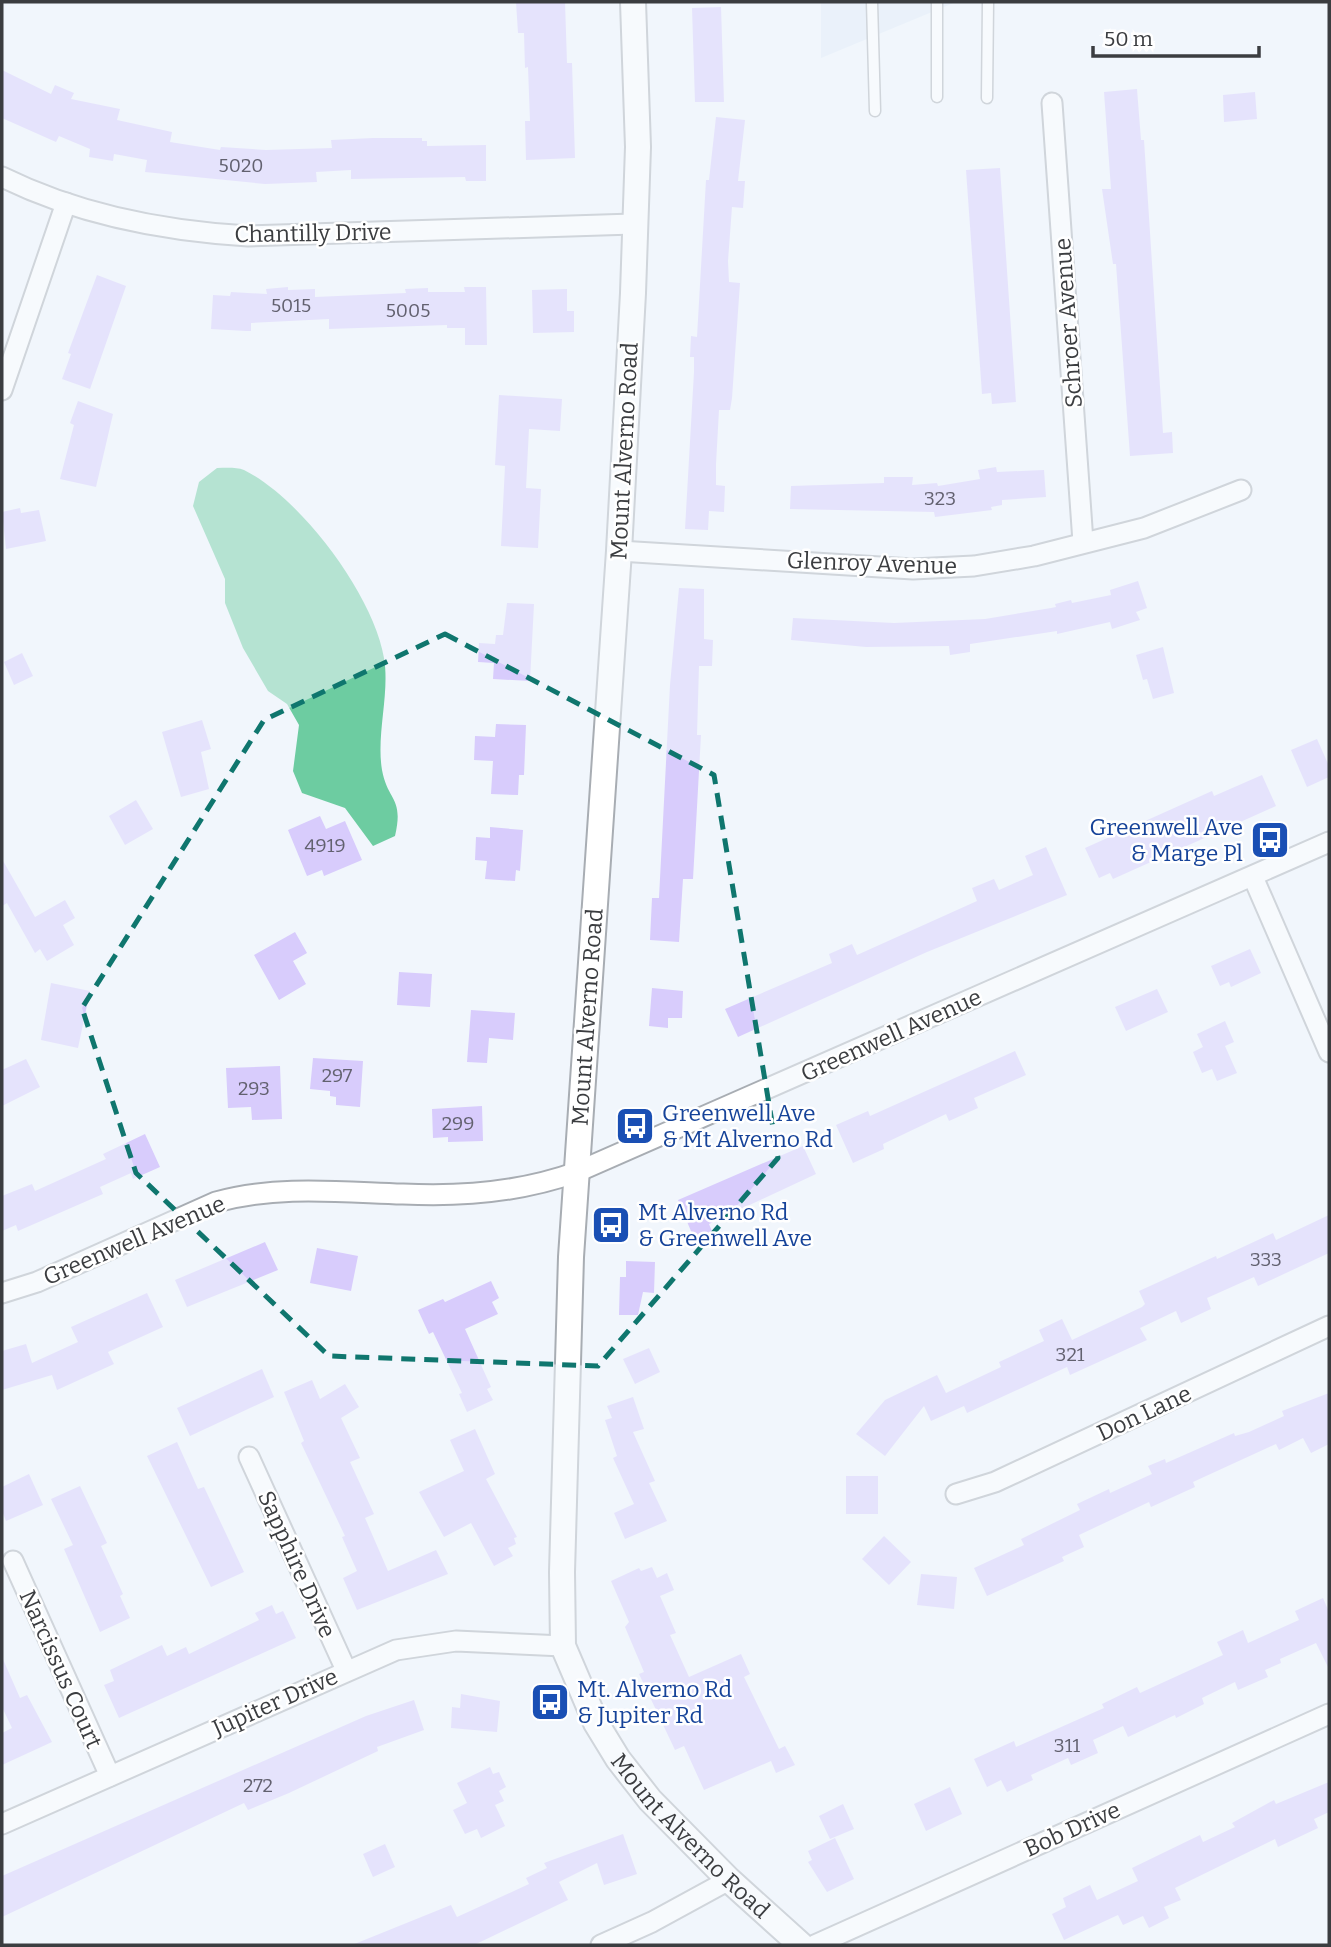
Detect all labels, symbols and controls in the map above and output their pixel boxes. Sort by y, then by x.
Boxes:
scale bar [1093,14,1259,58]
text: 50 m [1104,26,1153,52]
house number: 5020 [219,154,263,177]
street label: Chantilly Drive [234,218,392,248]
street label: Schroer Avenue [1048,237,1088,409]
house number: 5015 [271,294,311,317]
house number: 5005 [386,299,430,322]
street label: Mount Alverno Road [604,341,644,561]
house number: 323 [924,487,956,510]
street label: Glenroy Avenue [786,546,958,580]
place label: Greenwell Ave & Marge Pl [1089,813,1243,867]
bus stop icon: Greenwell Ave & Marge Pl [1249,819,1291,861]
house number: 4919 [304,834,346,857]
street label: Mount Alverno Road [565,907,609,1127]
street label: Greenwell Avenue [796,983,986,1087]
house number: 297 [322,1064,353,1087]
house number: 293 [238,1077,270,1100]
place label: Greenwell Ave & Mt Alverno Rd [662,1099,833,1153]
bus stop icon: Greenwell Ave & Mt Alverno Rd [614,1105,656,1147]
house number: 299 [442,1112,474,1135]
street label: Greenwell Avenue [39,1189,229,1291]
place label: Mt Alverno Rd & Greenwell Ave [638,1198,812,1252]
bus stop icon: Mt Alverno Rd & Greenwell Ave [590,1204,632,1246]
house number: 333 [1250,1248,1282,1271]
house number: 321 [1056,1343,1085,1366]
street label: Don Lane [1092,1379,1196,1447]
street label: Sapphire Drive [252,1486,342,1642]
street label: Narcissus Court [14,1585,108,1753]
street label: Jupiter Drive [207,1662,342,1742]
place label: Mt. Alverno Rd & Jupiter Rd [577,1675,733,1729]
bus stop icon: Mt. Alverno Rd & Jupiter Rd [529,1681,571,1723]
house number: 311 [1054,1734,1080,1757]
street label: Mount Alverno Road [605,1748,776,1924]
house number: 272 [243,1774,273,1797]
street label: Bob Drive [1020,1795,1124,1863]

